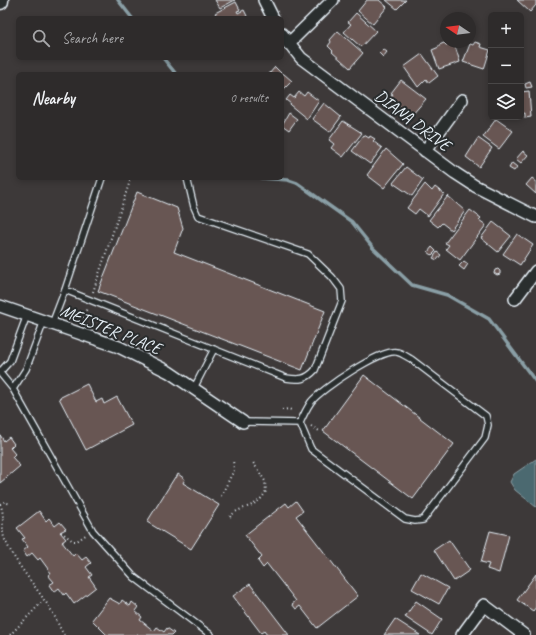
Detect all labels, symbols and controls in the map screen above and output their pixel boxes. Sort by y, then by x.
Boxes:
north arrow [440,12,476,48]
map controls [488,12,524,120]
button: + [488,12,524,48]
search box [16,16,284,60]
icon: search [30,27,52,49]
text: Search here [62,29,123,48]
button: − [488,48,524,84]
button: layers [488,84,524,120]
street label: DIANA DRIVE [371,85,457,157]
text: Nearby [32,88,75,109]
text: 0 results [230,90,268,106]
street label: MEISTER PLACE [58,300,167,360]

